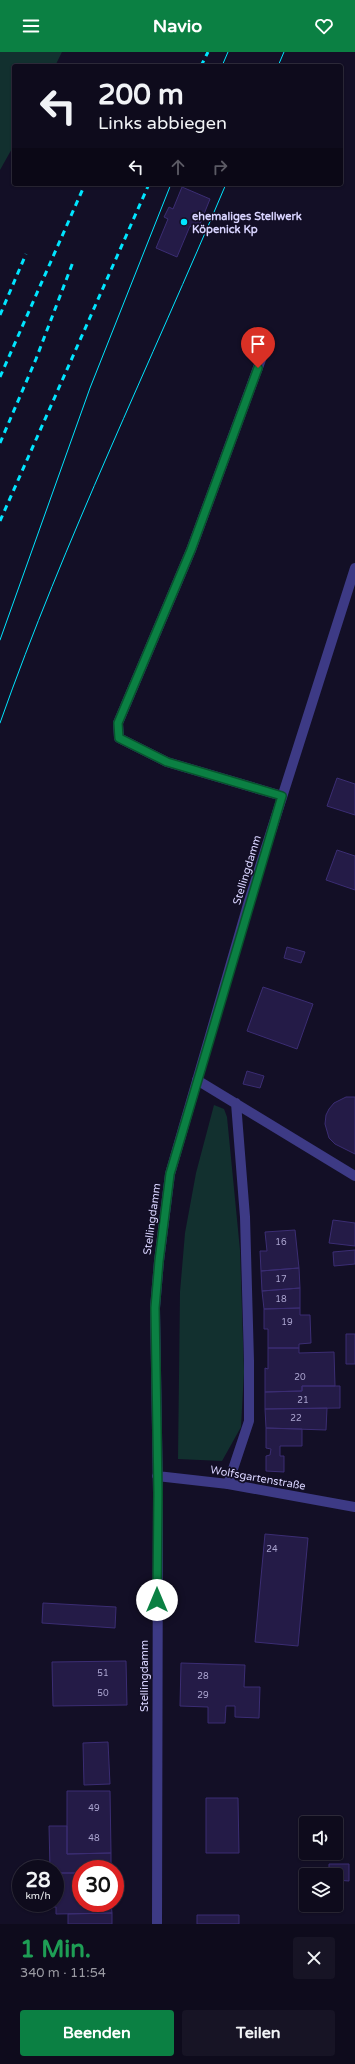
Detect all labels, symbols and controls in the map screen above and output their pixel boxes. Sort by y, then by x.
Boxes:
icon: menu [20,15,42,37]
text: Navio [153,15,202,37]
icon: heart [313,15,335,37]
text: 200 m [98,78,184,112]
icon: left [32,80,84,132]
text: Links abbiegen [98,112,227,134]
icon: left [125,156,147,178]
icon: ahead [167,156,189,178]
icon: right [209,156,231,178]
place label: ehemaliges Stellwerk Köpenick Kp [192,210,302,237]
marker: ehemaliges Stellwerk Köpenick Kp [179,217,189,227]
pin [241,327,275,368]
icon: arrive [247,333,269,355]
street label: Stellingdamm [230,834,264,906]
street label: Stellingdamm [141,1182,163,1256]
house number: 16 [275,1237,287,1248]
house number: 17 [275,1274,287,1285]
house number: 18 [275,1294,287,1305]
house number: 19 [281,1317,293,1328]
house number: 20 [294,1372,306,1383]
house number: 21 [297,1395,309,1406]
house number: 22 [290,1413,302,1424]
street label: Wolfsgartenstraße [209,1463,307,1493]
house number: 24 [266,1544,278,1555]
position arrow [136,1579,178,1621]
street label: Stellingdamm [138,1640,151,1712]
house number: 51 [97,1668,109,1679]
house number: 28 [197,1671,209,1682]
house number: 50 [97,1688,109,1699]
house number: 29 [197,1690,209,1701]
house number: 49 [88,1803,100,1814]
map controls [299,1816,343,1912]
button: sound [299,1816,343,1860]
house number: 48 [88,1833,100,1844]
speed limit sign: 30 [72,1860,124,1912]
button: layers [299,1868,343,1912]
text: 28 [25,1869,51,1893]
text: km/h [25,1890,51,1902]
text: 1 Min. [20,1935,91,1964]
button: close [293,1937,335,1979]
text: 340 m · 11:54 [20,1965,106,1981]
button: Beenden [20,2010,174,2056]
button: Teilen [182,2010,335,2056]

